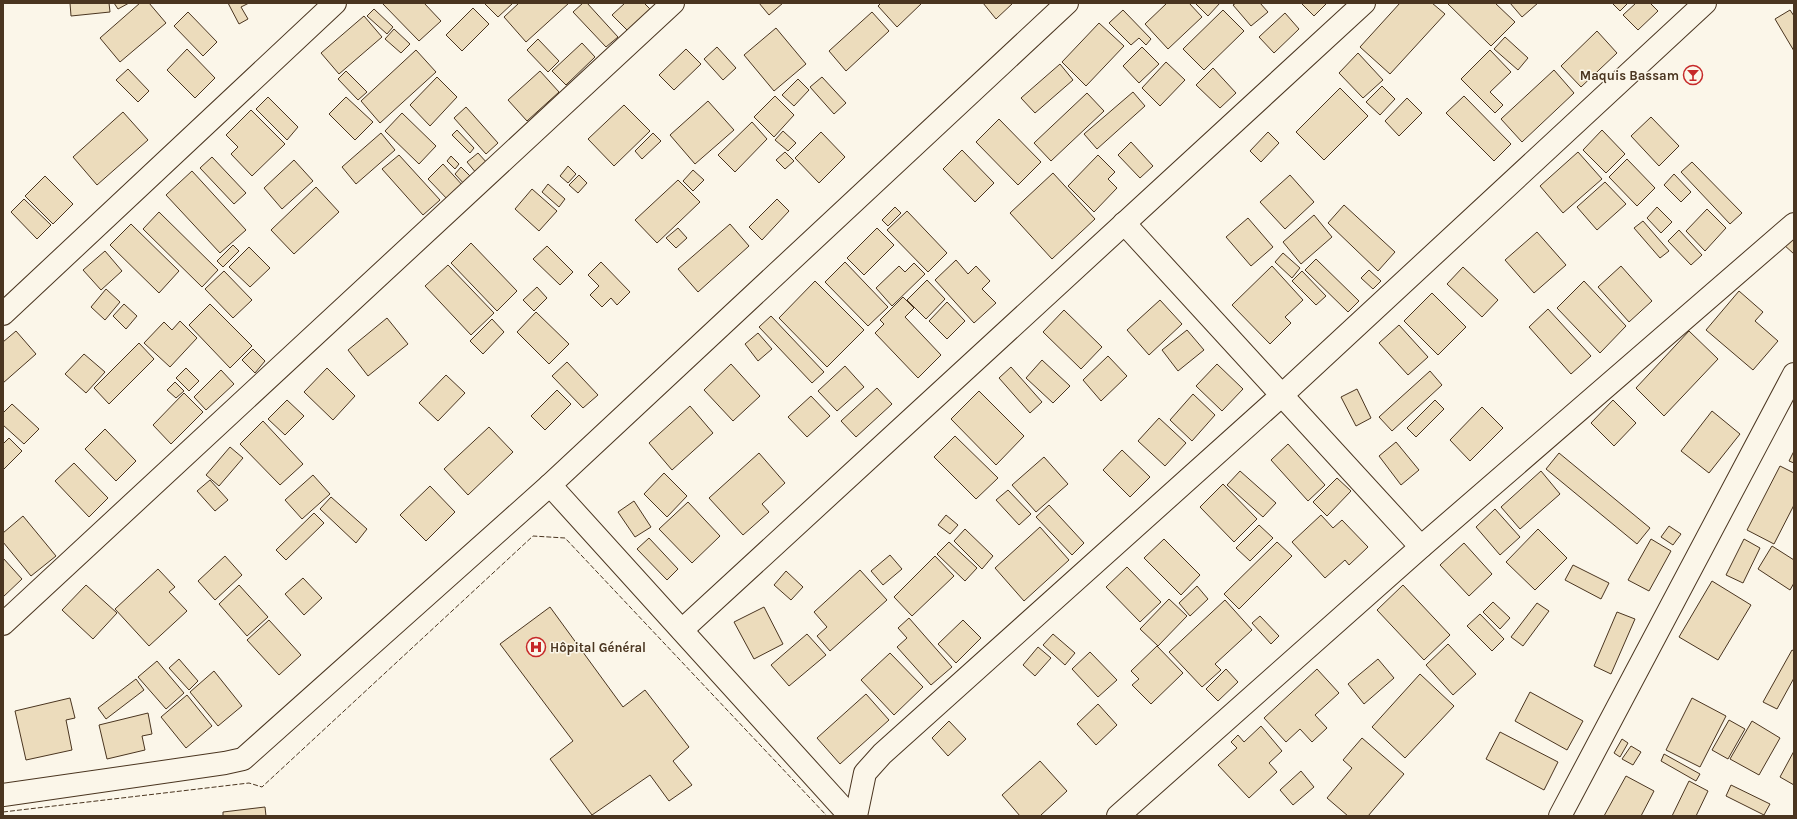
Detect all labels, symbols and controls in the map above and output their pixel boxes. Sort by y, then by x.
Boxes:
bar icon: Maquis Bassam [1682,64,1704,86]
place label: Maquis Bassam [1580,68,1679,84]
hospital icon: Hôpital Général [525,636,547,658]
place label: Hôpital Général [550,640,646,655]

